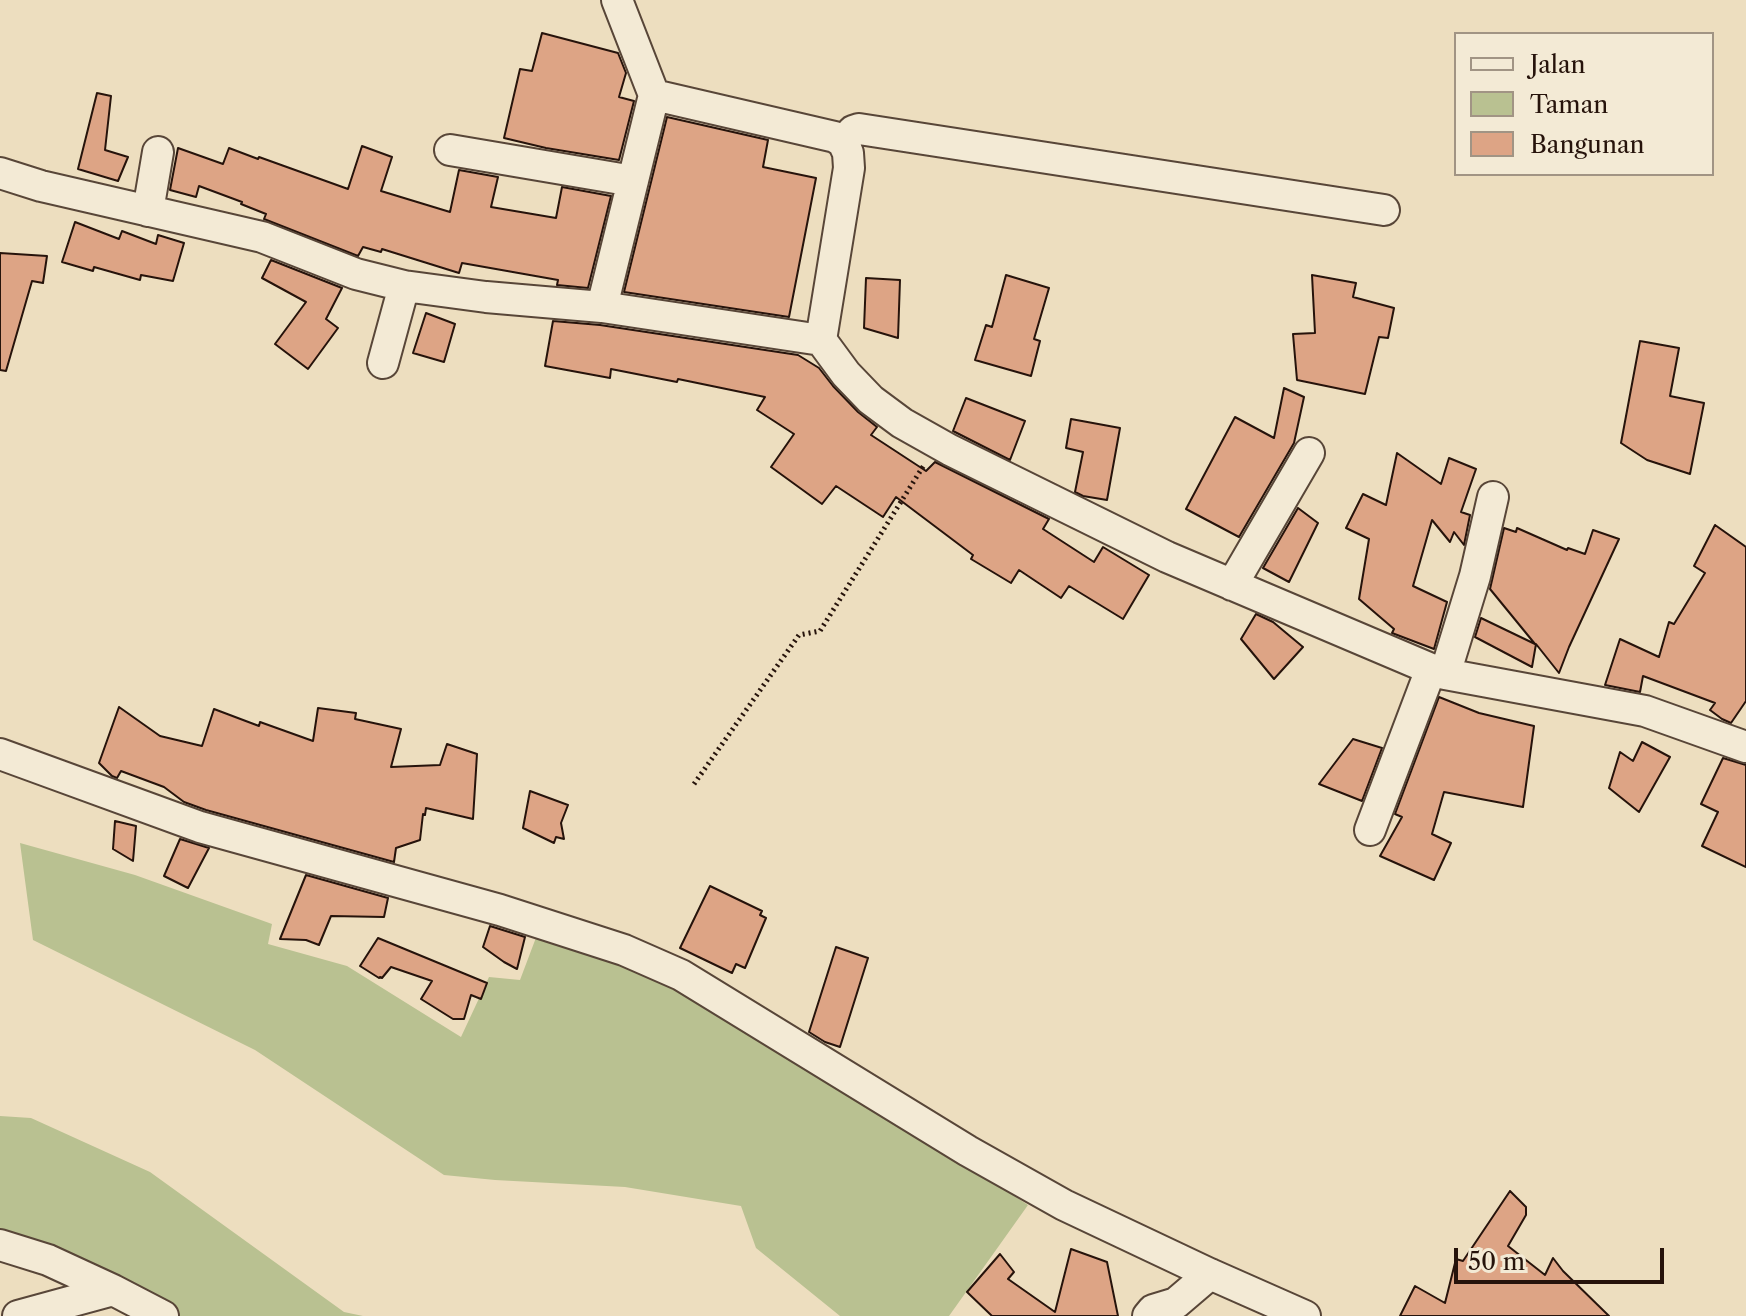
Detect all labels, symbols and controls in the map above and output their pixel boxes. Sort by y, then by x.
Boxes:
legend [1454,32,1714,176]
text: Jalan [1530,50,1586,79]
text: Taman [1530,90,1608,119]
text: Bangunan [1530,130,1645,159]
scale bar [1458,1232,1668,1282]
text: 50 m [1468,1247,1525,1276]

